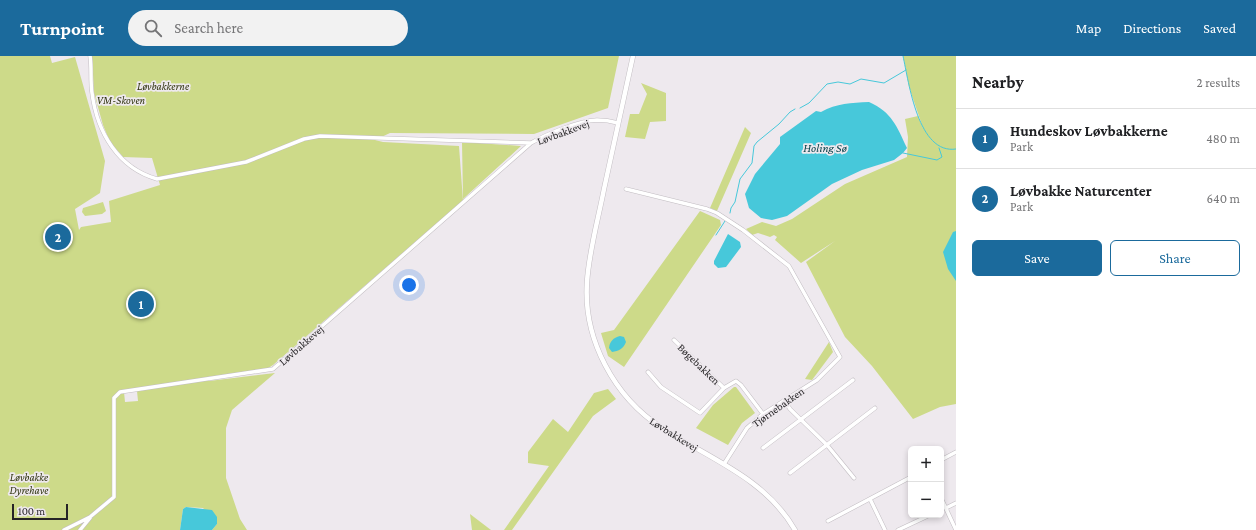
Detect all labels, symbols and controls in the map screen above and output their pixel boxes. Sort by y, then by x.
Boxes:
search box [128,10,408,46]
icon: search [142,17,164,39]
text: Turnpoint [20,18,104,39]
text: Search here [174,20,243,36]
text: Map [1076,20,1101,36]
text: Directions [1123,20,1181,36]
text: Saved [1203,20,1236,36]
text: Nearby [972,73,1024,92]
text: 2 results [1197,75,1240,90]
park label: Løvbakkerne [137,80,190,92]
park label: VM-Skoven [97,94,146,106]
street label: Løvbakkevej [535,117,591,148]
text: Hundeskov Løvbakkerne [1010,123,1168,139]
text: 1 [983,131,987,146]
text: 480 m [1206,131,1240,146]
text: Park [1010,139,1033,154]
water label: Holing Sø [803,141,848,155]
text: Løvbakke Naturcenter [1010,183,1152,199]
text: 2 [982,191,988,206]
text: 640 m [1207,191,1240,206]
text: Park [1010,199,1033,214]
pin: 2 [45,222,71,252]
button: Save [972,240,1102,276]
button: Share [1110,240,1240,276]
your location [399,275,419,295]
pin: 1 [128,289,154,319]
street label: Løvbakkevej [277,322,326,368]
street label: Bøgebakken [675,341,722,388]
street label: Tjørnebakken [750,385,807,430]
street label: Løvbakkevej [647,414,701,455]
map controls [908,446,944,518]
button: + [908,446,944,482]
park label: Løvbakke Dyrehave [10,471,49,497]
button: − [908,482,944,518]
scale bar [12,502,68,521]
text: 100 m [18,505,45,517]

